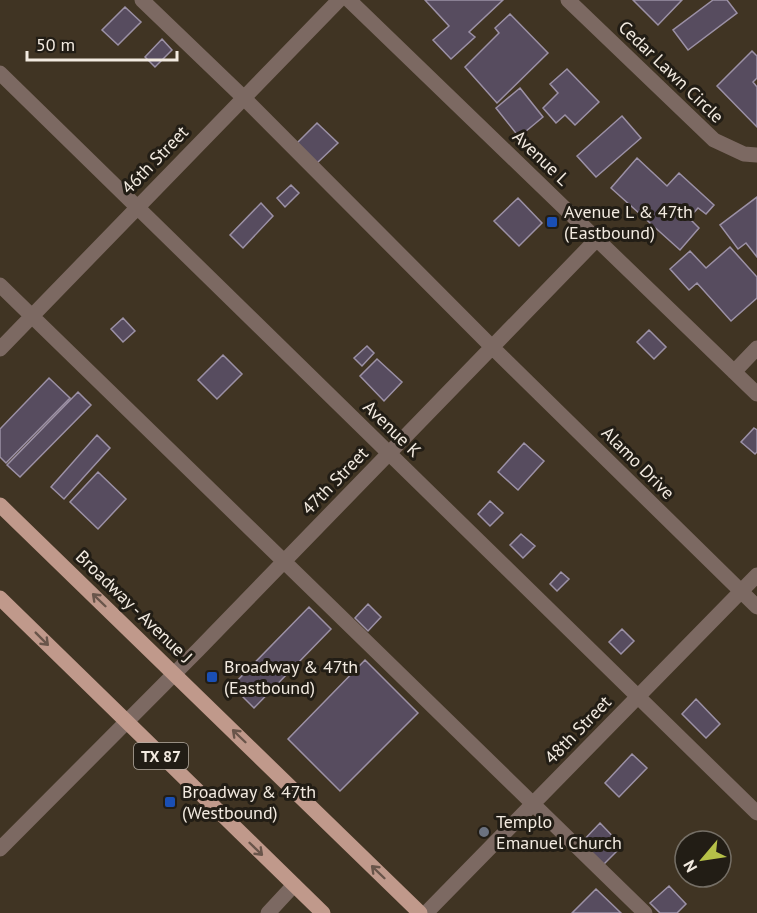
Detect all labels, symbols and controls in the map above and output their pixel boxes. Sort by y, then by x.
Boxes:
street label: Cedar Lawn Circle [614,15,729,128]
scale bar [27,24,177,62]
text: 50 m [36,33,75,56]
street label: 46th Street [116,121,193,199]
street label: Avenue L [508,125,575,190]
place label: Avenue L & 47th (Eastbound) [564,200,693,244]
marker: Avenue L & 47th (Eastbound) [545,215,559,229]
street label: Avenue K [358,395,426,462]
street label: Alamo Drive [597,421,680,504]
street label: 47th Street [297,442,373,520]
street label: Broadway - Avenue J [71,545,198,668]
one-way arrow [91,593,106,607]
one-way arrow [34,632,49,647]
place label: Broadway & 47th (Eastbound) [224,655,358,699]
marker: Broadway & 47th (Eastbound) [205,670,219,684]
street label: 48th Street [539,691,616,769]
one-way arrow [231,728,246,743]
road number: TX 87 [134,743,188,769]
place label: Broadway & 47th (Westbound) [182,780,316,824]
marker: Broadway & 47th (Westbound) [163,795,177,809]
place label: Templo Emanuel Church [496,810,622,854]
marker: Templo Emanuel Church [477,825,491,839]
north arrow [673,829,733,889]
one-way arrow [249,841,264,856]
text: N [679,857,701,876]
one-way arrow [371,865,386,879]

